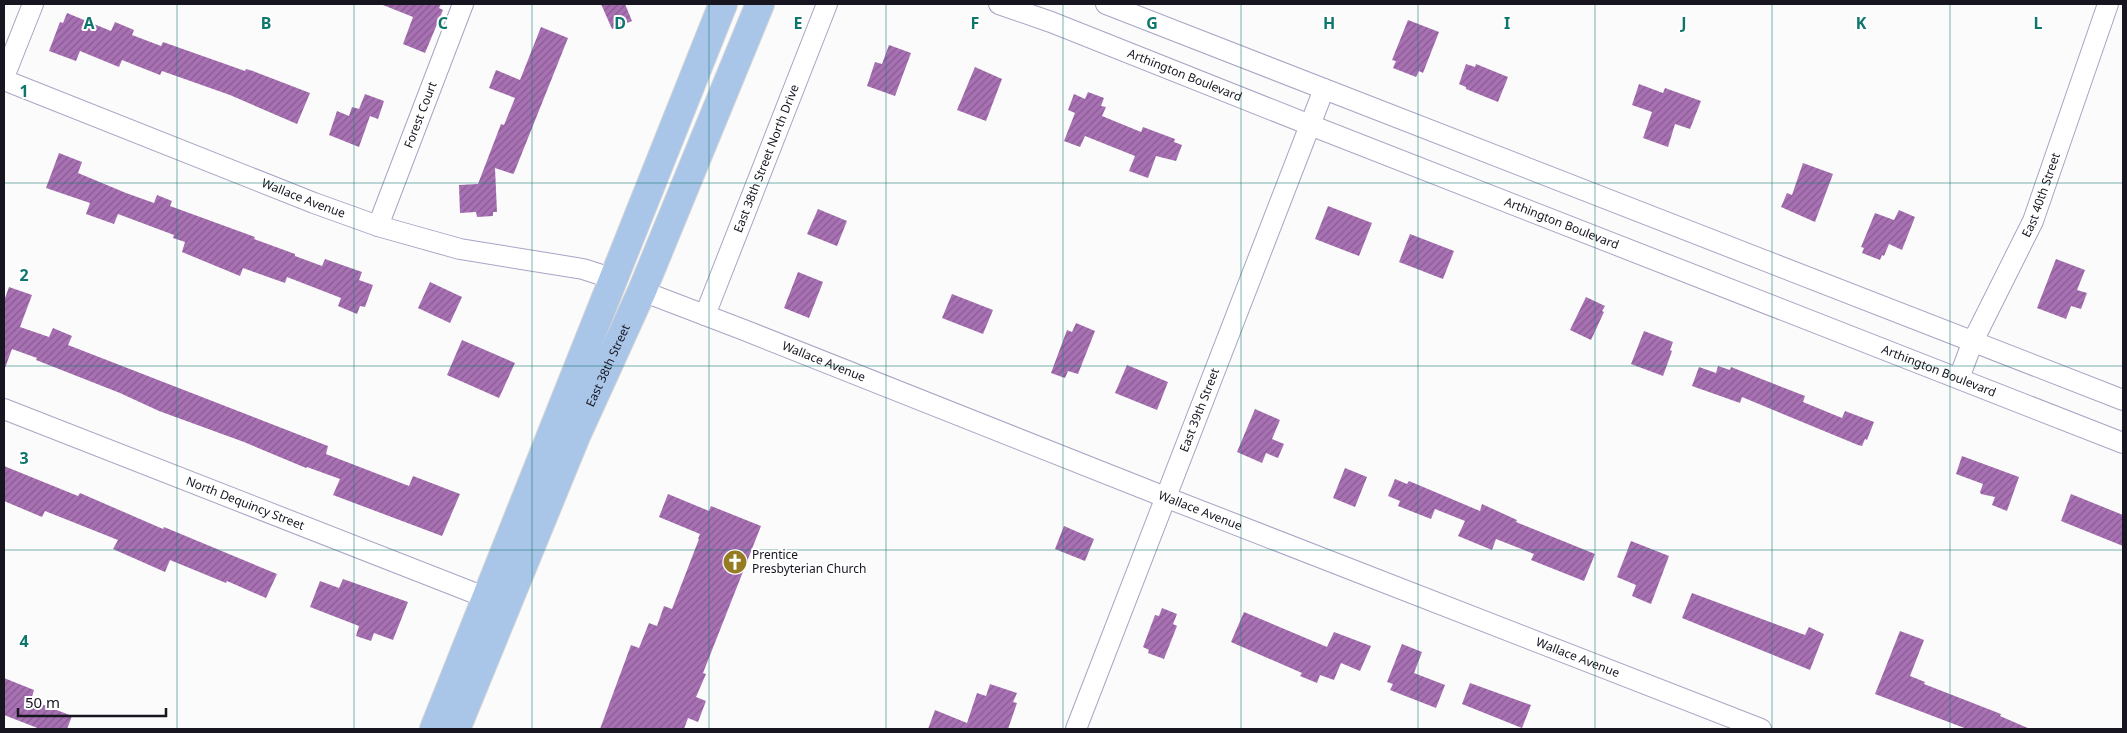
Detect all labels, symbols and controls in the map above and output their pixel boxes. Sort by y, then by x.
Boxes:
text: A [83,12,95,34]
text: B [261,12,271,34]
text: C [438,12,448,34]
text: D [614,12,626,34]
text: E [794,12,803,34]
text: F [971,12,979,34]
text: G [1146,12,1158,34]
text: H [1323,12,1335,34]
text: I [1504,12,1510,34]
text: J [1679,12,1687,34]
text: K [1856,12,1867,34]
text: L [2034,12,2043,34]
street label: Arthington Boulevard [1125,44,1245,105]
street label: Forest Court [400,78,441,150]
text: 1 [19,80,29,102]
street label: East 38th Street North Drive [729,82,803,235]
street label: East 40th Street [2017,150,2064,240]
street label: Wallace Avenue [259,174,348,222]
street label: Arthington Boulevard [1502,193,1622,253]
text: 2 [19,264,29,286]
street label: East 38th Street [581,321,634,409]
street label: Wallace Avenue [780,337,868,385]
street label: Arthington Boulevard [1879,340,1999,401]
street label: East 39th Street [1175,365,1223,454]
text: 3 [19,447,29,469]
street label: North Dequincy Street [184,472,308,534]
street label: Wallace Avenue [1156,486,1245,534]
place label: Prentice Presbyterian Church [752,546,866,577]
church icon: Prentice Presbyterian Church [722,549,748,575]
text: 4 [19,630,29,652]
street label: Wallace Avenue [1534,633,1622,681]
scale bar [18,686,165,718]
text: 50 m [25,692,60,712]

